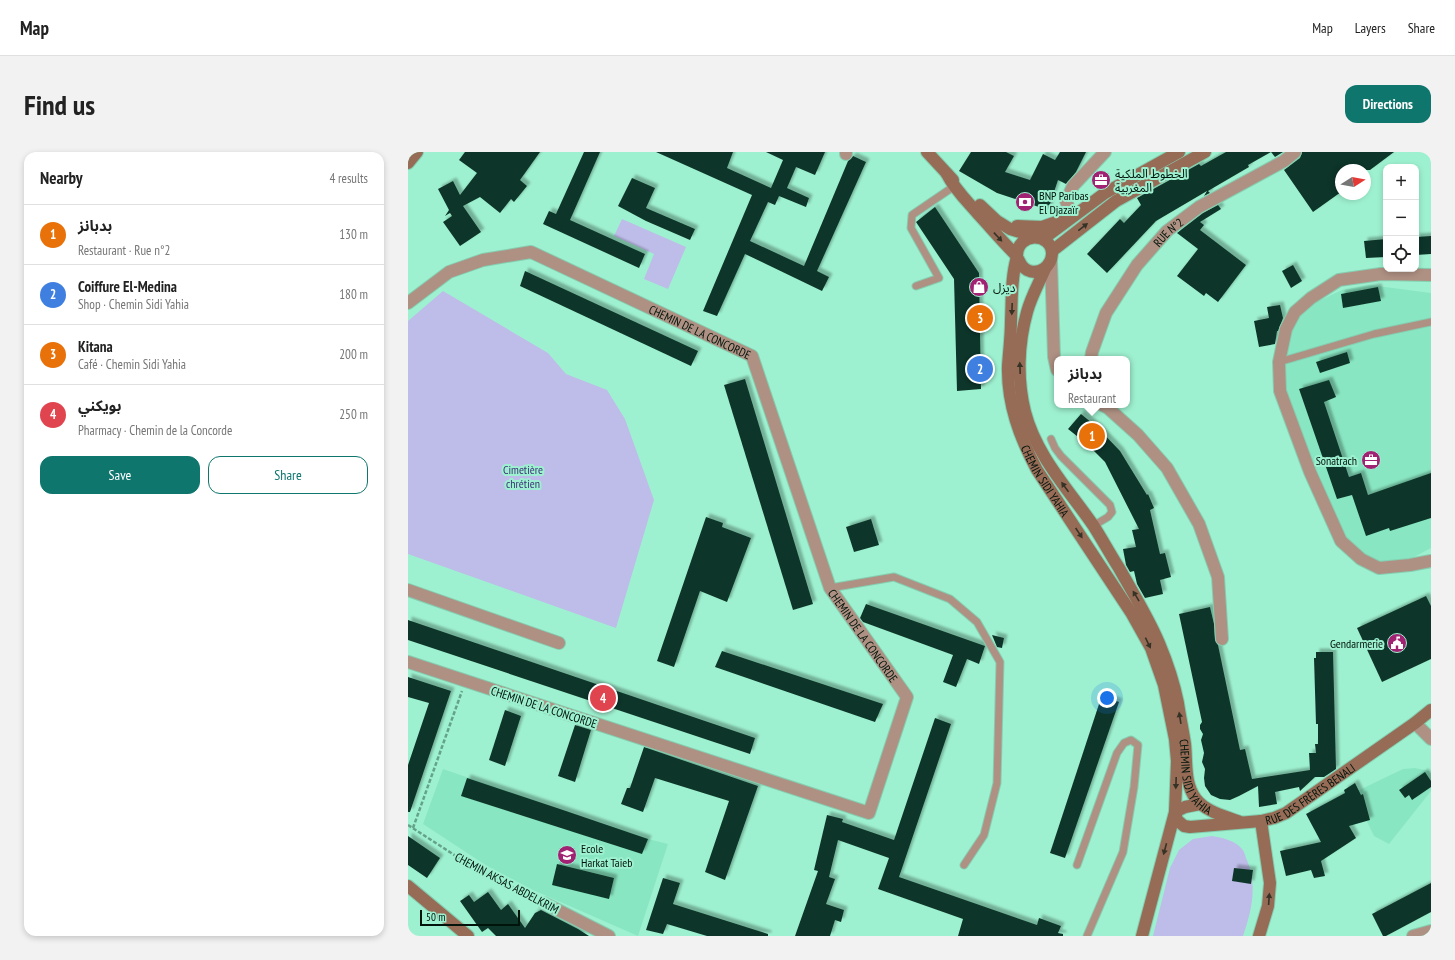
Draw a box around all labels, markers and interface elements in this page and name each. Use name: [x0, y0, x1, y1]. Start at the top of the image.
text: Map: [20, 16, 49, 40]
text: Map: [1312, 19, 1333, 37]
text: Layers: [1355, 19, 1386, 37]
text: Share: [1408, 19, 1435, 37]
button: Directions: [1345, 85, 1431, 123]
text: Find us: [24, 86, 95, 123]
north arrow: [1335, 164, 1371, 200]
map controls: [1383, 164, 1419, 272]
button: +: [1383, 164, 1419, 200]
place label: الخطوط الملكية المغربية: [1115, 166, 1188, 195]
text: Nearby: [40, 167, 83, 189]
office icon: الخطوط الملكية المغربية: [1090, 169, 1112, 191]
text: 4 results: [329, 170, 368, 187]
place label: BNP Paribas El Djazaïr: [1039, 188, 1089, 217]
bank icon: BNP Paribas El Djazaïr: [1014, 191, 1036, 213]
button: −: [1383, 200, 1419, 236]
street label: RUE N°2: [1150, 214, 1186, 249]
text: بدبانز: [78, 216, 112, 235]
one-way arrow: [1077, 223, 1088, 231]
text: 1: [50, 226, 56, 243]
text: 130 m: [339, 226, 368, 243]
one-way arrow: [993, 232, 1003, 242]
button: locate: [1383, 236, 1419, 272]
text: Restaurant · Rue n°2: [78, 242, 170, 259]
shop icon: ديزل: [968, 276, 990, 298]
text: Coiffure El-Medina: [78, 277, 177, 296]
place label: ديزل: [993, 280, 1016, 295]
text: 2: [50, 286, 56, 303]
text: 180 m: [339, 286, 368, 303]
text: Shop · Chemin Sidi Yahia: [78, 296, 189, 313]
street label: CHEMIN DE LA CONCORDE: [647, 301, 753, 362]
pin: 3: [967, 303, 993, 333]
one-way arrow: [1008, 303, 1015, 315]
text: Kitana: [78, 337, 113, 356]
text: 3: [50, 346, 56, 363]
text: 200 m: [339, 346, 368, 363]
pin: 2: [967, 354, 993, 384]
text: Café · Chemin Sidi Yahia: [78, 356, 186, 373]
popup: [1054, 356, 1130, 408]
one-way arrow: [1017, 361, 1023, 374]
text: بدبانز: [1068, 364, 1102, 383]
text: Restaurant: [1068, 390, 1116, 407]
text: بويكني: [78, 396, 121, 415]
text: 4: [50, 406, 56, 423]
text: 250 m: [339, 406, 368, 423]
pin: 1: [1079, 421, 1105, 451]
text: Pharmacy · Chemin de la Concorde: [78, 422, 232, 439]
street label: CHEMIN SIDI YAHIA: [1018, 442, 1073, 519]
office icon: Sonatrach: [1360, 449, 1382, 471]
place label: Sonatrach: [1316, 453, 1357, 468]
button: Save: [40, 456, 200, 494]
button: Share: [208, 456, 368, 494]
park label: Cimetière chrétien: [503, 462, 543, 491]
one-way arrow: [1061, 482, 1069, 493]
one-way arrow: [1075, 528, 1083, 539]
street label: CHEMIN DE LA CONCORDE: [825, 586, 901, 685]
one-way arrow: [1132, 590, 1139, 602]
public building icon: Gendarmerie: [1386, 632, 1408, 654]
place label: Gendarmerie: [1330, 636, 1383, 651]
one-way arrow: [1145, 638, 1151, 649]
street label: CHEMIN DE LA CONCORDE: [489, 683, 599, 731]
pin: 4: [590, 683, 616, 713]
your location: [1097, 688, 1117, 708]
one-way arrow: [1177, 711, 1183, 724]
street label: CHEMIN SIDI YAHIA: [1177, 738, 1215, 817]
street label: RUE DES FRÈRES BENALI: [1264, 760, 1358, 827]
one-way arrow: [1173, 777, 1179, 790]
place label: Ecole Harkat Taieb: [581, 841, 632, 870]
school or university icon: Ecole Harkat Taieb: [556, 844, 578, 866]
one-way arrow: [1162, 844, 1168, 856]
street label: CHEMIN AKSAS ABDELKRIM: [452, 849, 562, 917]
one-way arrow: [1265, 893, 1272, 905]
scale bar: [420, 908, 520, 927]
text: 50 m: [426, 910, 445, 924]

